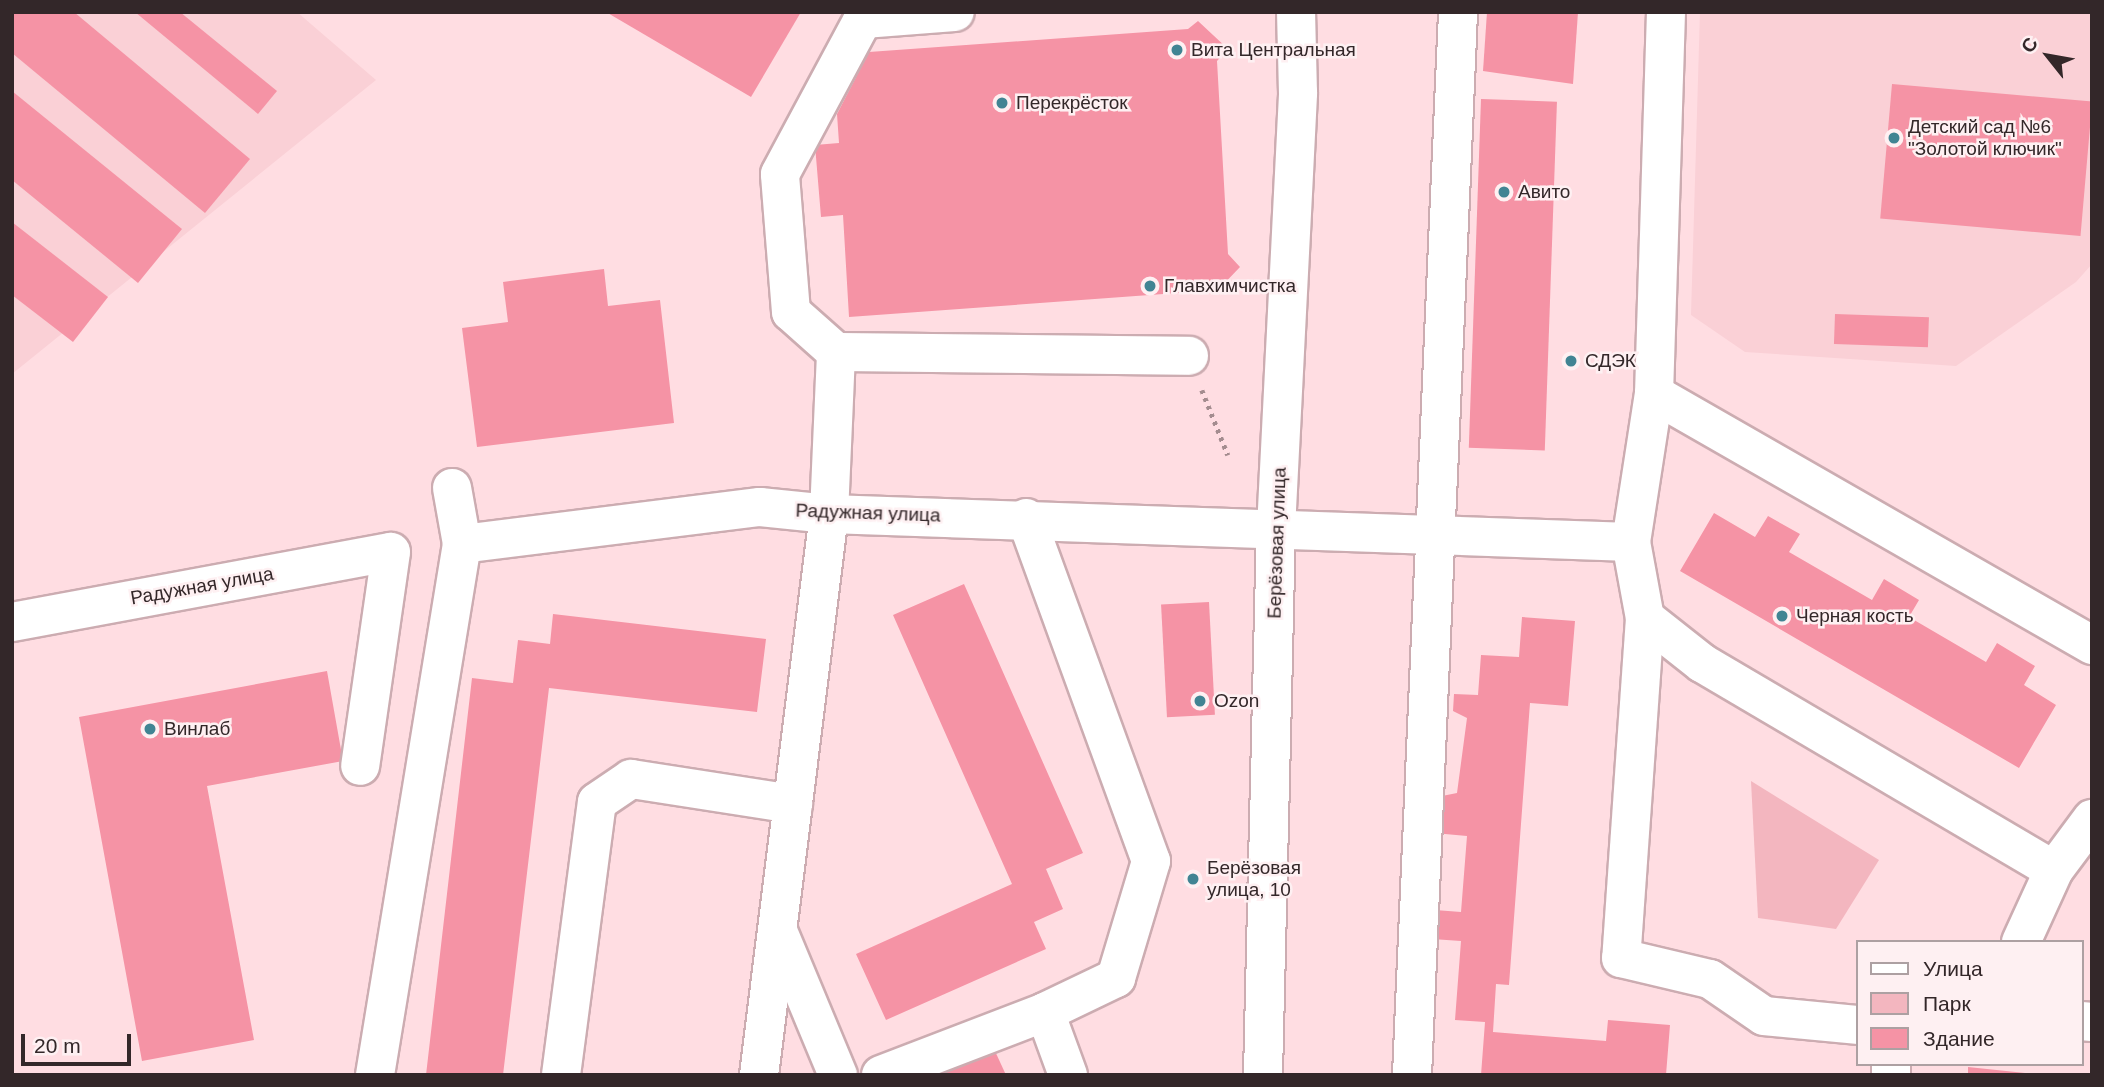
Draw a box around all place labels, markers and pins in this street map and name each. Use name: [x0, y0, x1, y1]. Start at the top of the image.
place label: Вита Центральная: [1191, 39, 1356, 61]
marker: Вита Центральная: [1169, 42, 1185, 58]
place label: Перекрёсток: [1016, 92, 1128, 114]
marker: Перекрёсток: [994, 95, 1010, 111]
place label: Детский сад №6 "Золотой ключик": [1908, 116, 2062, 160]
marker: Детский сад №6 "Золотой ключик": [1886, 130, 1902, 146]
place label: Авито: [1518, 181, 1570, 203]
marker: Авито: [1496, 184, 1512, 200]
place label: Главхимчистка: [1164, 275, 1296, 297]
marker: Главхимчистка: [1142, 278, 1158, 294]
place label: СДЭК: [1585, 350, 1636, 372]
marker: СДЭК: [1563, 353, 1579, 369]
place label: Черная кость: [1796, 605, 1914, 627]
marker: Черная кость: [1774, 608, 1790, 624]
place label: Ozon: [1214, 690, 1259, 712]
marker: Ozon: [1192, 693, 1208, 709]
place label: Винлаб: [164, 718, 230, 740]
marker: Винлаб: [142, 721, 158, 737]
place label: Берёзовая улица, 10: [1207, 857, 1301, 901]
marker: Берёзовая улица, 10: [1185, 871, 1201, 887]

